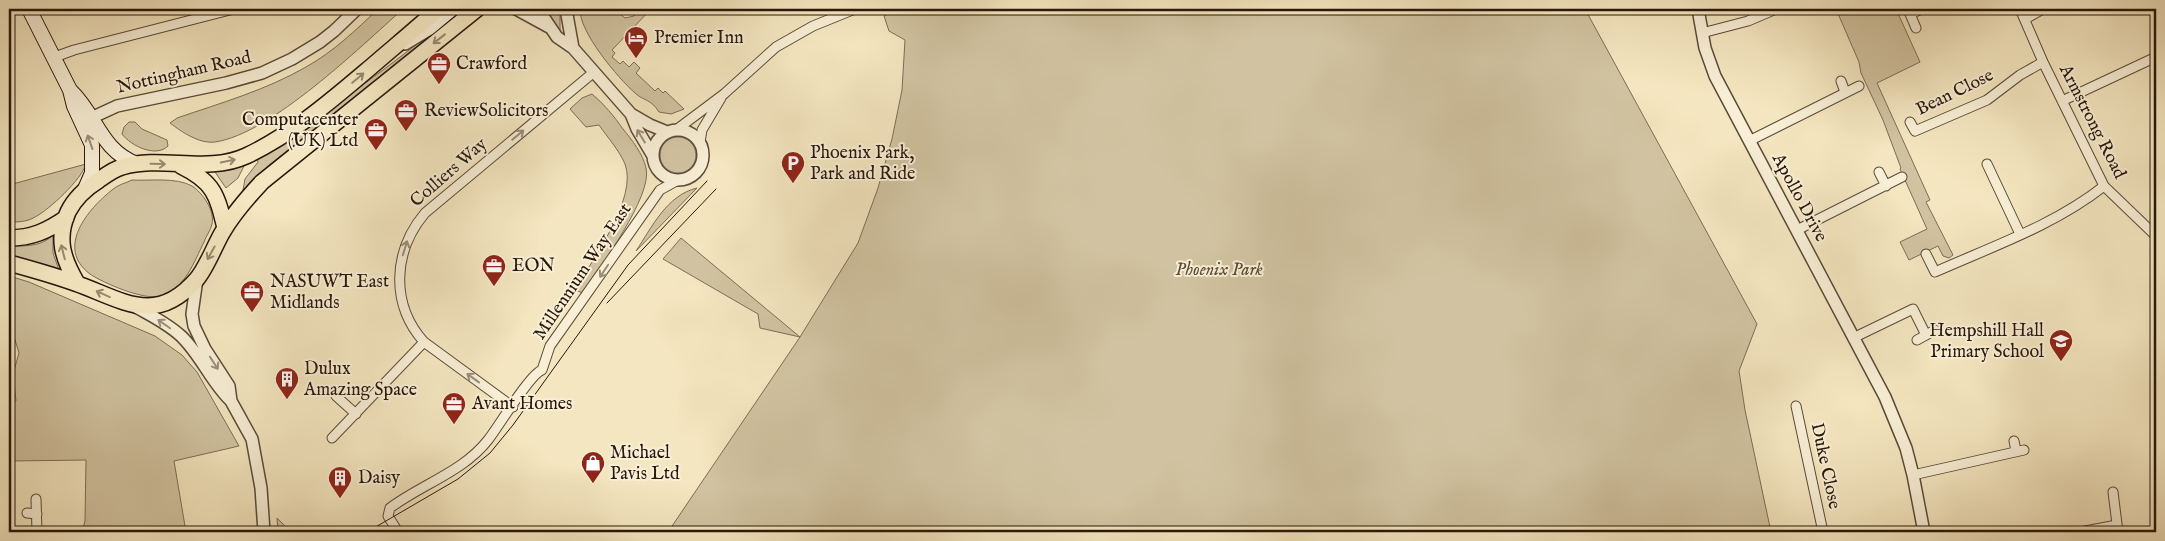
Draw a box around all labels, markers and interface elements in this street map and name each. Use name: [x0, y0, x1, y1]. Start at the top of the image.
hotel icon: Premier Inn: [623, 25, 649, 59]
place label: Premier Inn: [654, 27, 744, 50]
one-way arrow: [433, 34, 446, 45]
street label: Nottingham Road: [115, 46, 254, 100]
office icon: Crawford: [426, 51, 452, 85]
place label: Crawford: [456, 53, 527, 76]
street label: Armstrong Road: [2053, 60, 2131, 183]
street label: Bean Close: [1912, 64, 1998, 122]
one-way arrow: [351, 72, 364, 84]
office icon: ReviewSolicitors: [393, 98, 419, 132]
place label: ReviewSolicitors: [424, 100, 548, 123]
place label: Computacenter (UK) Ltd: [242, 109, 358, 153]
office icon: Computacenter (UK) Ltd: [363, 117, 389, 151]
one-way arrow: [511, 129, 524, 140]
one-way arrow: [635, 129, 645, 143]
street label: Colliers Way: [406, 133, 492, 213]
one-way arrow: [85, 135, 94, 150]
place label: Phoenix Park, Park and Ride: [810, 142, 915, 186]
street label: Apollo Drive: [1766, 149, 1832, 246]
parking icon: Phoenix Park, Park and Ride: [780, 150, 806, 184]
one-way arrow: [220, 155, 236, 165]
one-way arrow: [150, 159, 166, 169]
street label: Millennium Way East: [529, 199, 637, 345]
one-way arrow: [400, 240, 410, 256]
one-way arrow: [58, 244, 67, 260]
one-way arrow: [205, 246, 215, 260]
office icon: EON: [481, 253, 507, 287]
place label: EON: [512, 255, 555, 278]
park label: Phoenix Park: [1175, 259, 1263, 282]
one-way arrow: [599, 263, 609, 277]
place label: NASUWT East Midlands: [270, 271, 389, 315]
office icon: NASUWT East Midlands: [239, 279, 265, 313]
one-way arrow: [96, 289, 111, 299]
one-way arrow: [158, 319, 172, 329]
place label: Hempshill Hall Primary School: [1929, 320, 2044, 364]
school or university icon: Hempshill Hall Primary School: [2048, 328, 2074, 362]
one-way arrow: [209, 356, 219, 370]
place label: Dulux Amazing Space: [303, 358, 417, 402]
building icon: Dulux Amazing Space: [274, 366, 300, 400]
one-way arrow: [466, 373, 480, 383]
office icon: Avant Homes: [441, 391, 467, 425]
place label: Avant Homes: [471, 393, 572, 416]
street label: Duke Close: [1805, 421, 1845, 511]
place label: Michael Pavis Ltd: [610, 442, 680, 486]
shop icon: Michael Pavis Ltd: [580, 450, 606, 484]
building icon: Daisy: [327, 465, 353, 499]
place label: Daisy: [358, 467, 400, 490]

